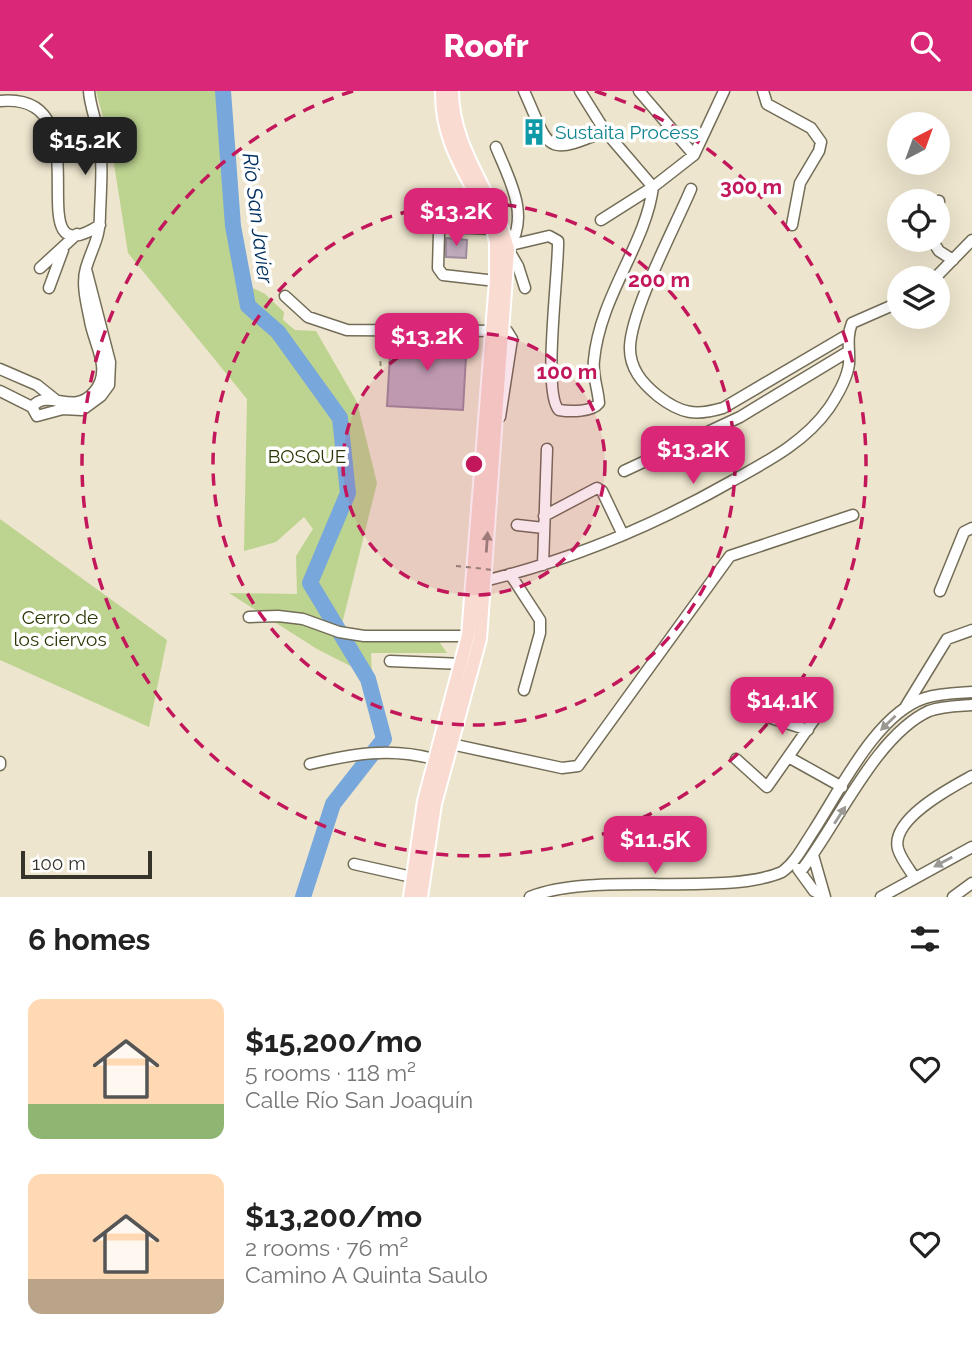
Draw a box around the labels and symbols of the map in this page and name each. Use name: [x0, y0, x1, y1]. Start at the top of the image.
north arrow: [887, 112, 950, 175]
building icon: Sustaita Process: [519, 117, 549, 147]
pin: $15.2K: [28, 118, 142, 177]
place label: Sustaita Process: [555, 121, 699, 143]
water label: Río San Javier: [238, 151, 279, 286]
text: 300 m: [720, 174, 782, 199]
pin: $13.2K: [399, 188, 513, 248]
text: 200 m: [628, 267, 690, 292]
pin: $13.2K: [370, 313, 484, 373]
text: 100 m: [537, 359, 597, 384]
pin: $13.2K: [636, 427, 750, 486]
park label: BOSQUE: [268, 445, 346, 467]
centre of rings: [462, 452, 486, 476]
one-way arrow: [482, 531, 493, 553]
park label: Cerro de los ciervos: [13, 606, 107, 650]
pin: $14.1K: [725, 677, 839, 737]
one-way arrow: [880, 714, 897, 731]
one-way arrow: [833, 806, 846, 825]
pin: $11.5K: [598, 817, 712, 876]
scale bar: [21, 848, 152, 880]
one-way arrow: [933, 856, 953, 868]

